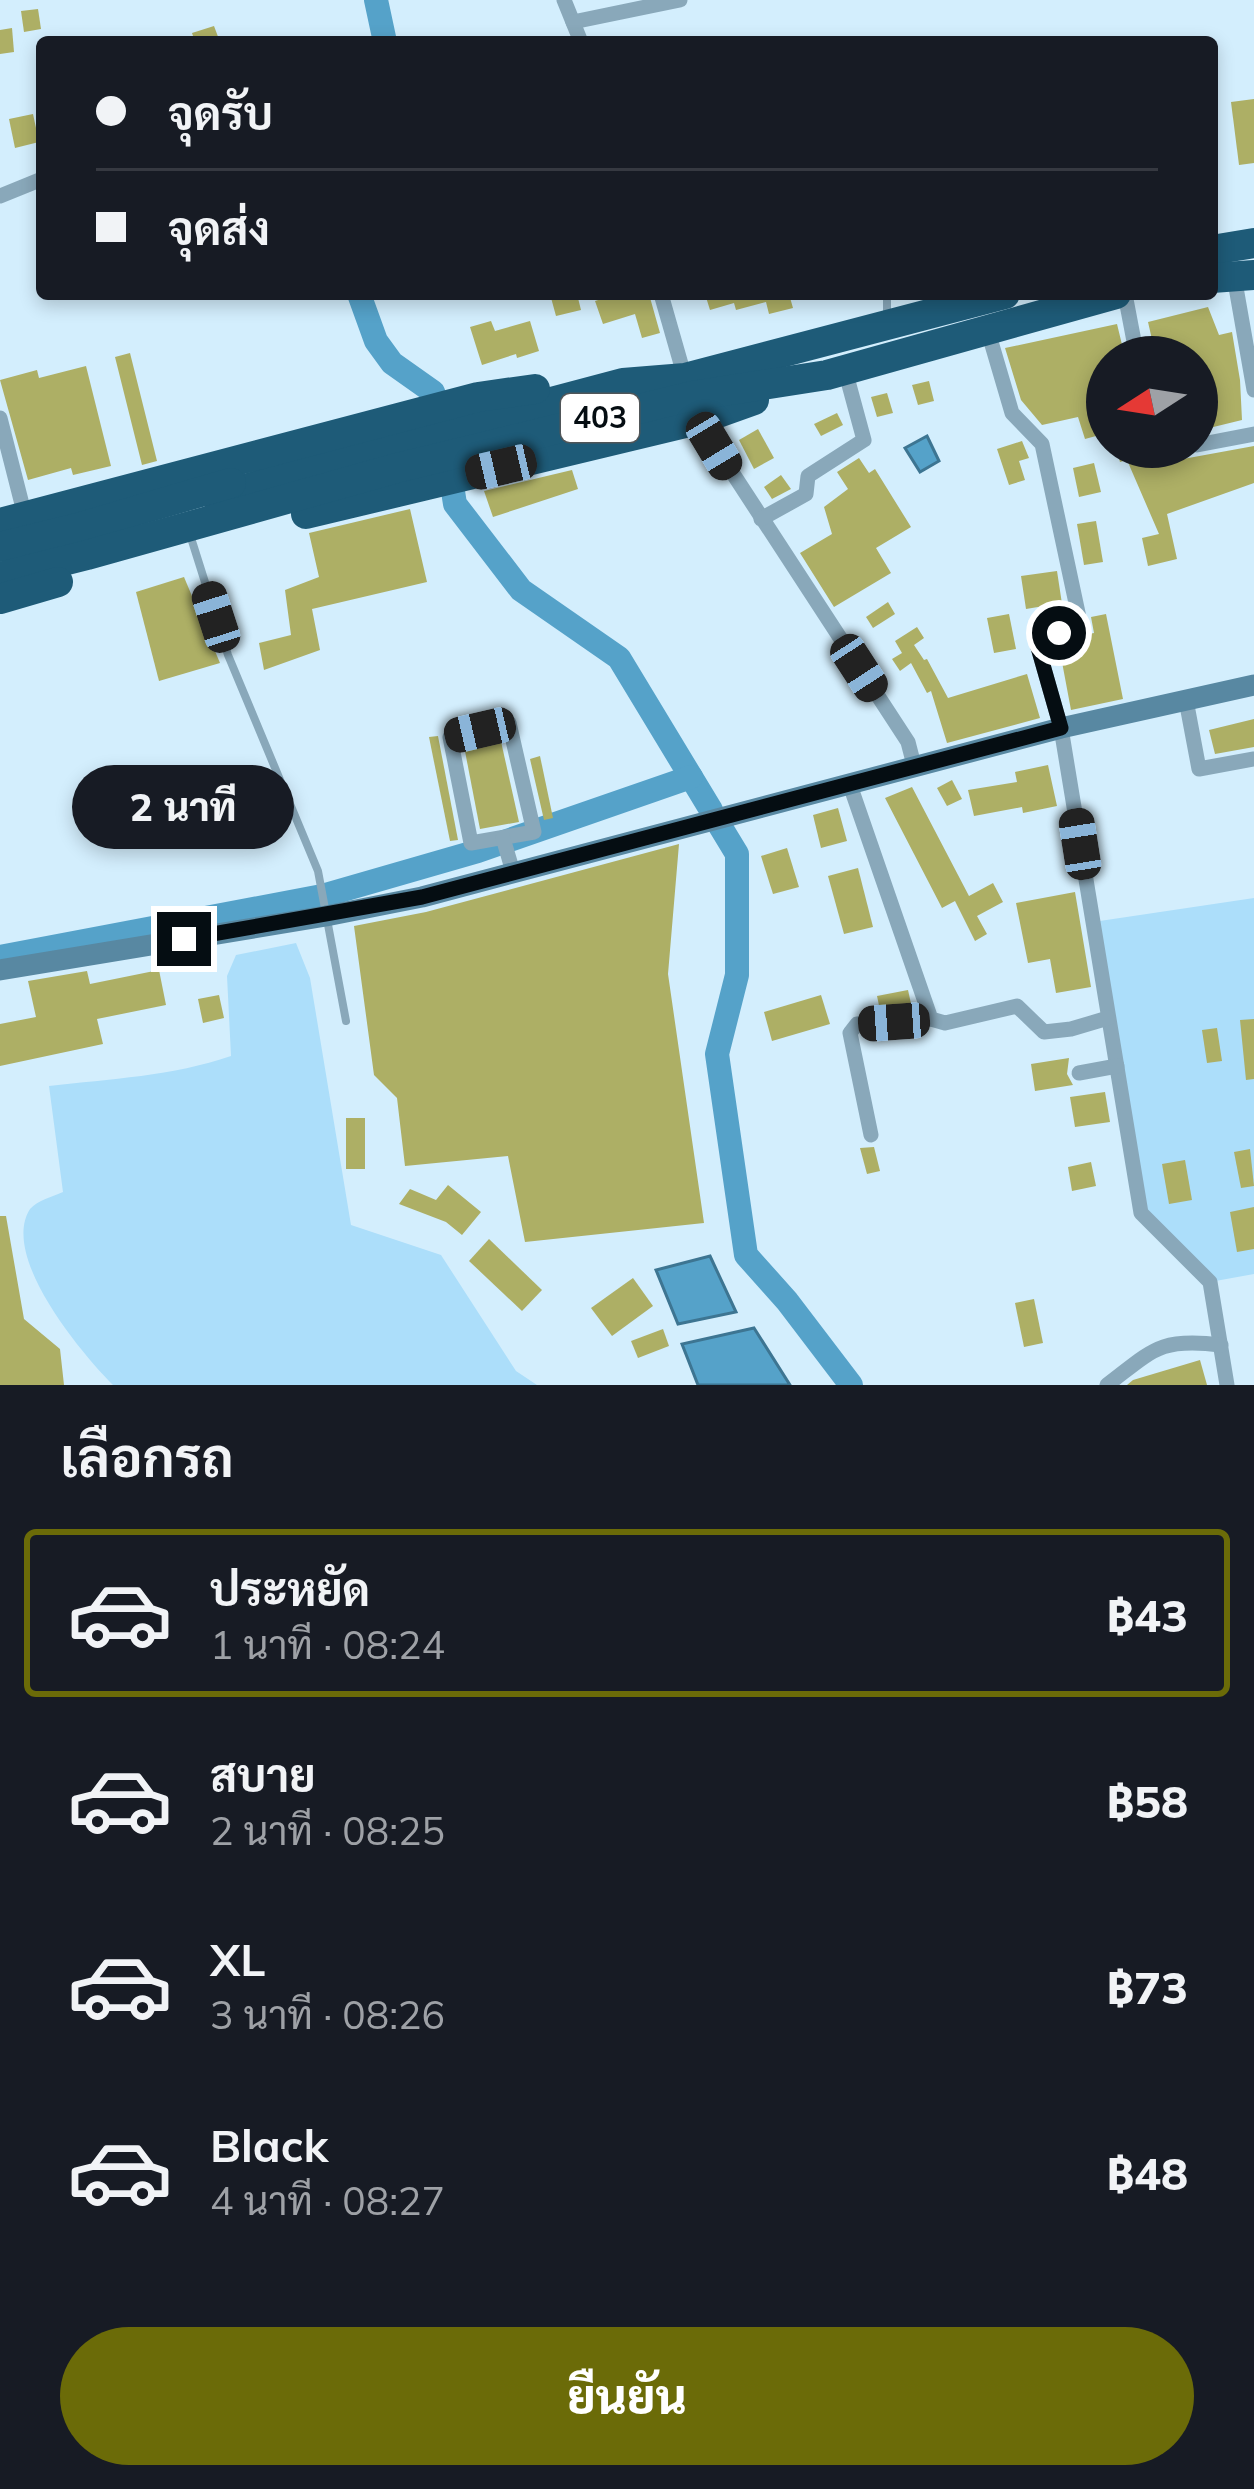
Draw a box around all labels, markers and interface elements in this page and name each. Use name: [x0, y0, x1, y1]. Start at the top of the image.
text: จุดรับ: [168, 85, 273, 141]
text: จุดส่ง: [168, 200, 270, 256]
north arrow: [1086, 336, 1218, 468]
map controls: [1086, 336, 1218, 468]
road number: 403: [561, 394, 639, 442]
car: [680, 406, 748, 486]
car: [462, 441, 540, 493]
car: [188, 577, 244, 657]
route start: [1032, 606, 1086, 660]
car: [824, 628, 894, 708]
car: [441, 704, 519, 756]
callout: 2 นาที: [73, 765, 295, 849]
text: 2 นาที: [130, 782, 236, 831]
car: [1057, 806, 1103, 882]
route end: [157, 912, 211, 966]
car: [857, 1002, 931, 1042]
text: เลือกรถ: [60, 1423, 234, 1491]
icon: car: [66, 1559, 174, 1667]
text: ประหยัด: [210, 1561, 370, 1617]
text: ฿43: [1107, 1587, 1188, 1643]
text: 1 นาที · 08:24: [210, 1620, 445, 1669]
icon: car: [66, 1745, 174, 1853]
text: สบาย: [210, 1747, 316, 1803]
text: ฿58: [1107, 1773, 1188, 1829]
text: 2 นาที · 08:25: [210, 1806, 445, 1855]
icon: car: [66, 1931, 174, 2039]
text: XL: [210, 1931, 265, 1987]
text: ฿73: [1107, 1959, 1188, 2015]
text: 3 นาที · 08:26: [210, 1990, 445, 2039]
icon: car: [66, 2117, 174, 2225]
text: Black: [210, 2117, 328, 2173]
text: ฿48: [1107, 2145, 1188, 2201]
text: 4 นาที · 08:27: [210, 2176, 445, 2225]
button: ยืนยัน: [60, 2327, 1194, 2465]

